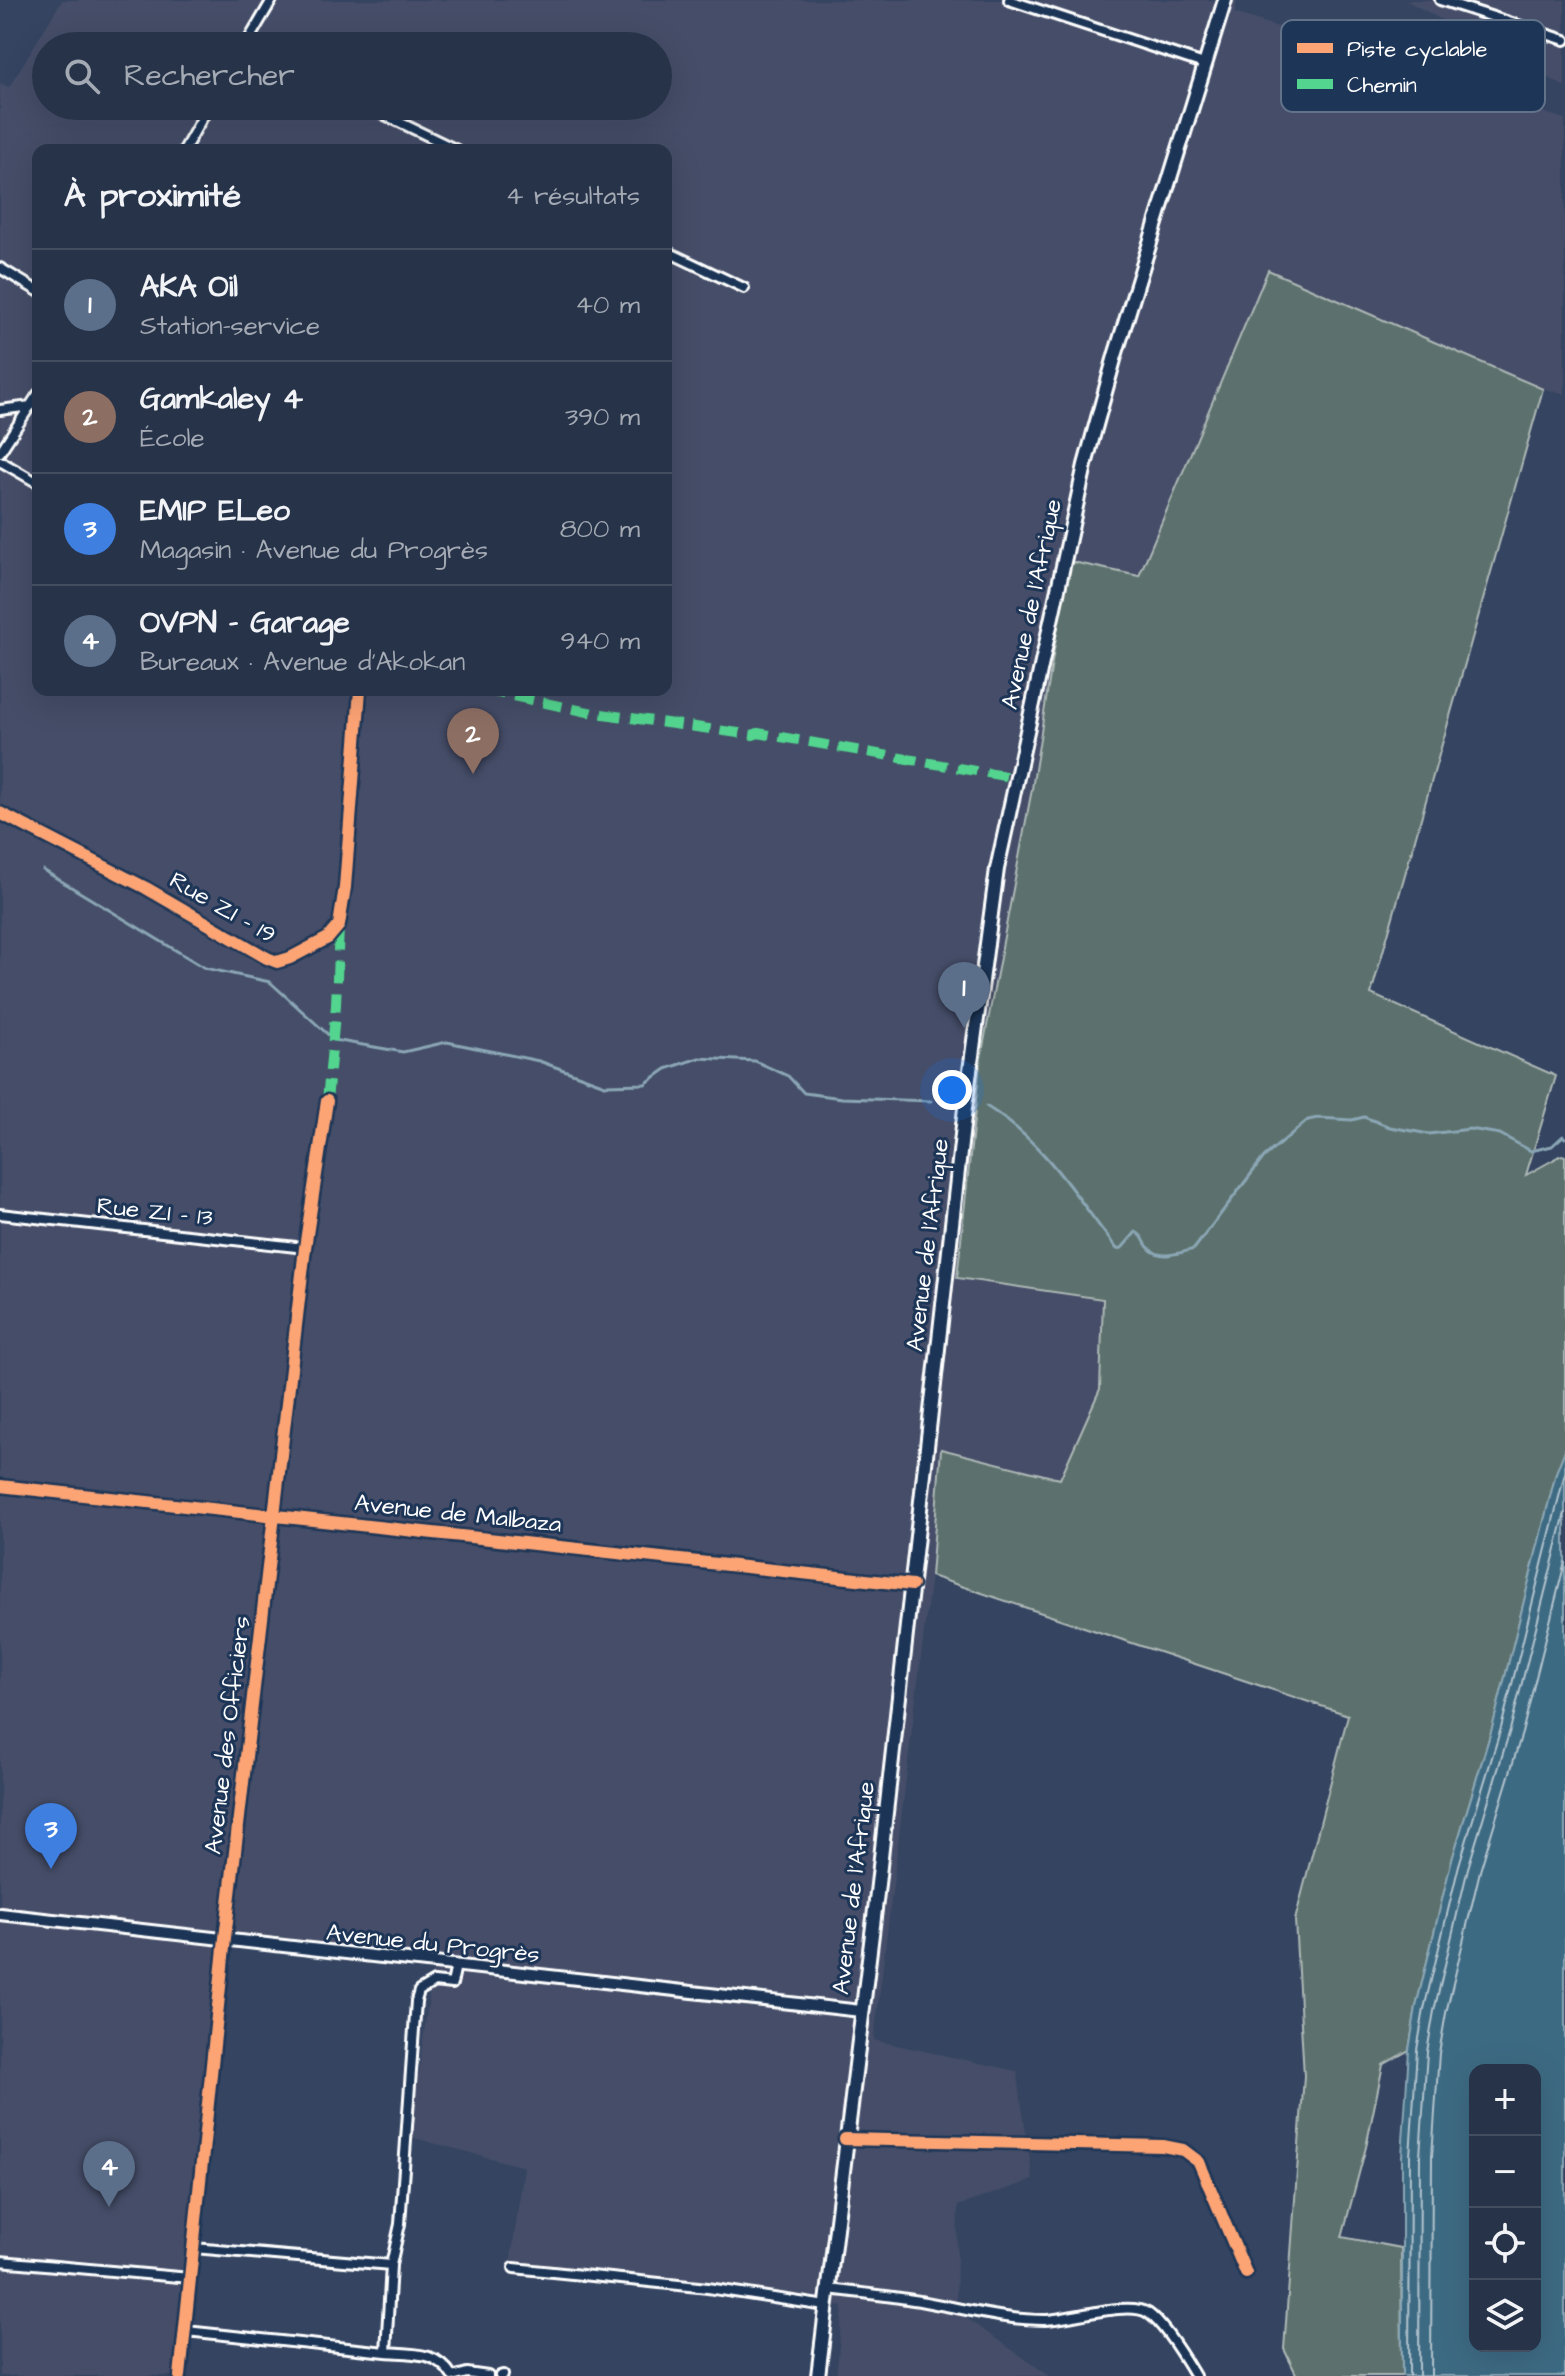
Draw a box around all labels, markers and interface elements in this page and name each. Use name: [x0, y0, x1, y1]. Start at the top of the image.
legend: [1281, 20, 1545, 112]
search box: [32, 32, 672, 120]
text: Piste cyclable: [1347, 34, 1487, 66]
icon: search: [60, 54, 104, 98]
text: Rechercher: [124, 55, 295, 97]
text: Chemin: [1347, 70, 1417, 101]
text: À proximité: [64, 172, 241, 220]
text: 4 résultats: [506, 178, 640, 214]
text: AKA Oil: [140, 266, 238, 308]
text: 1: [88, 287, 92, 323]
text: 40 m: [575, 287, 640, 323]
text: Station-service: [140, 308, 320, 344]
text: Gamkaley 4: [140, 378, 303, 420]
text: 2: [83, 399, 97, 435]
text: 390 m: [565, 399, 640, 435]
text: École: [140, 420, 205, 456]
text: EMIP ELeo: [140, 490, 290, 532]
street label: Avenue de l'Afrique: [993, 496, 1071, 712]
text: 3: [83, 511, 97, 547]
text: 800 m: [560, 511, 640, 547]
text: Magasin · Avenue du Progrès: [140, 532, 488, 568]
text: OVPN - Garage: [140, 602, 350, 644]
text: 4: [81, 623, 99, 659]
text: 940 m: [560, 623, 640, 659]
text: Bureaux · Avenue d'Akokan: [140, 644, 465, 680]
pin: 2: [447, 708, 499, 774]
street label: Rue ZI - 19: [163, 864, 282, 952]
pin: 1: [938, 962, 990, 1028]
your location: [932, 1070, 972, 1110]
street label: Avenue de l'Afrique: [898, 1137, 958, 1353]
street label: Rue ZI - 13: [95, 1189, 215, 1235]
street label: Avenue de Malbaza: [353, 1486, 563, 1542]
street label: Avenue des Officiers: [197, 1614, 259, 1856]
street label: Avenue de l'Afrique: [824, 1780, 884, 1996]
pin: 3: [25, 1803, 77, 1869]
street label: Avenue du Progrès: [324, 1916, 541, 1973]
map controls: [1469, 2064, 1541, 2352]
button: +: [1469, 2064, 1541, 2136]
button: −: [1469, 2136, 1541, 2208]
pin: 4: [83, 2141, 135, 2207]
button: locate: [1469, 2208, 1541, 2280]
button: layers: [1469, 2280, 1541, 2352]

